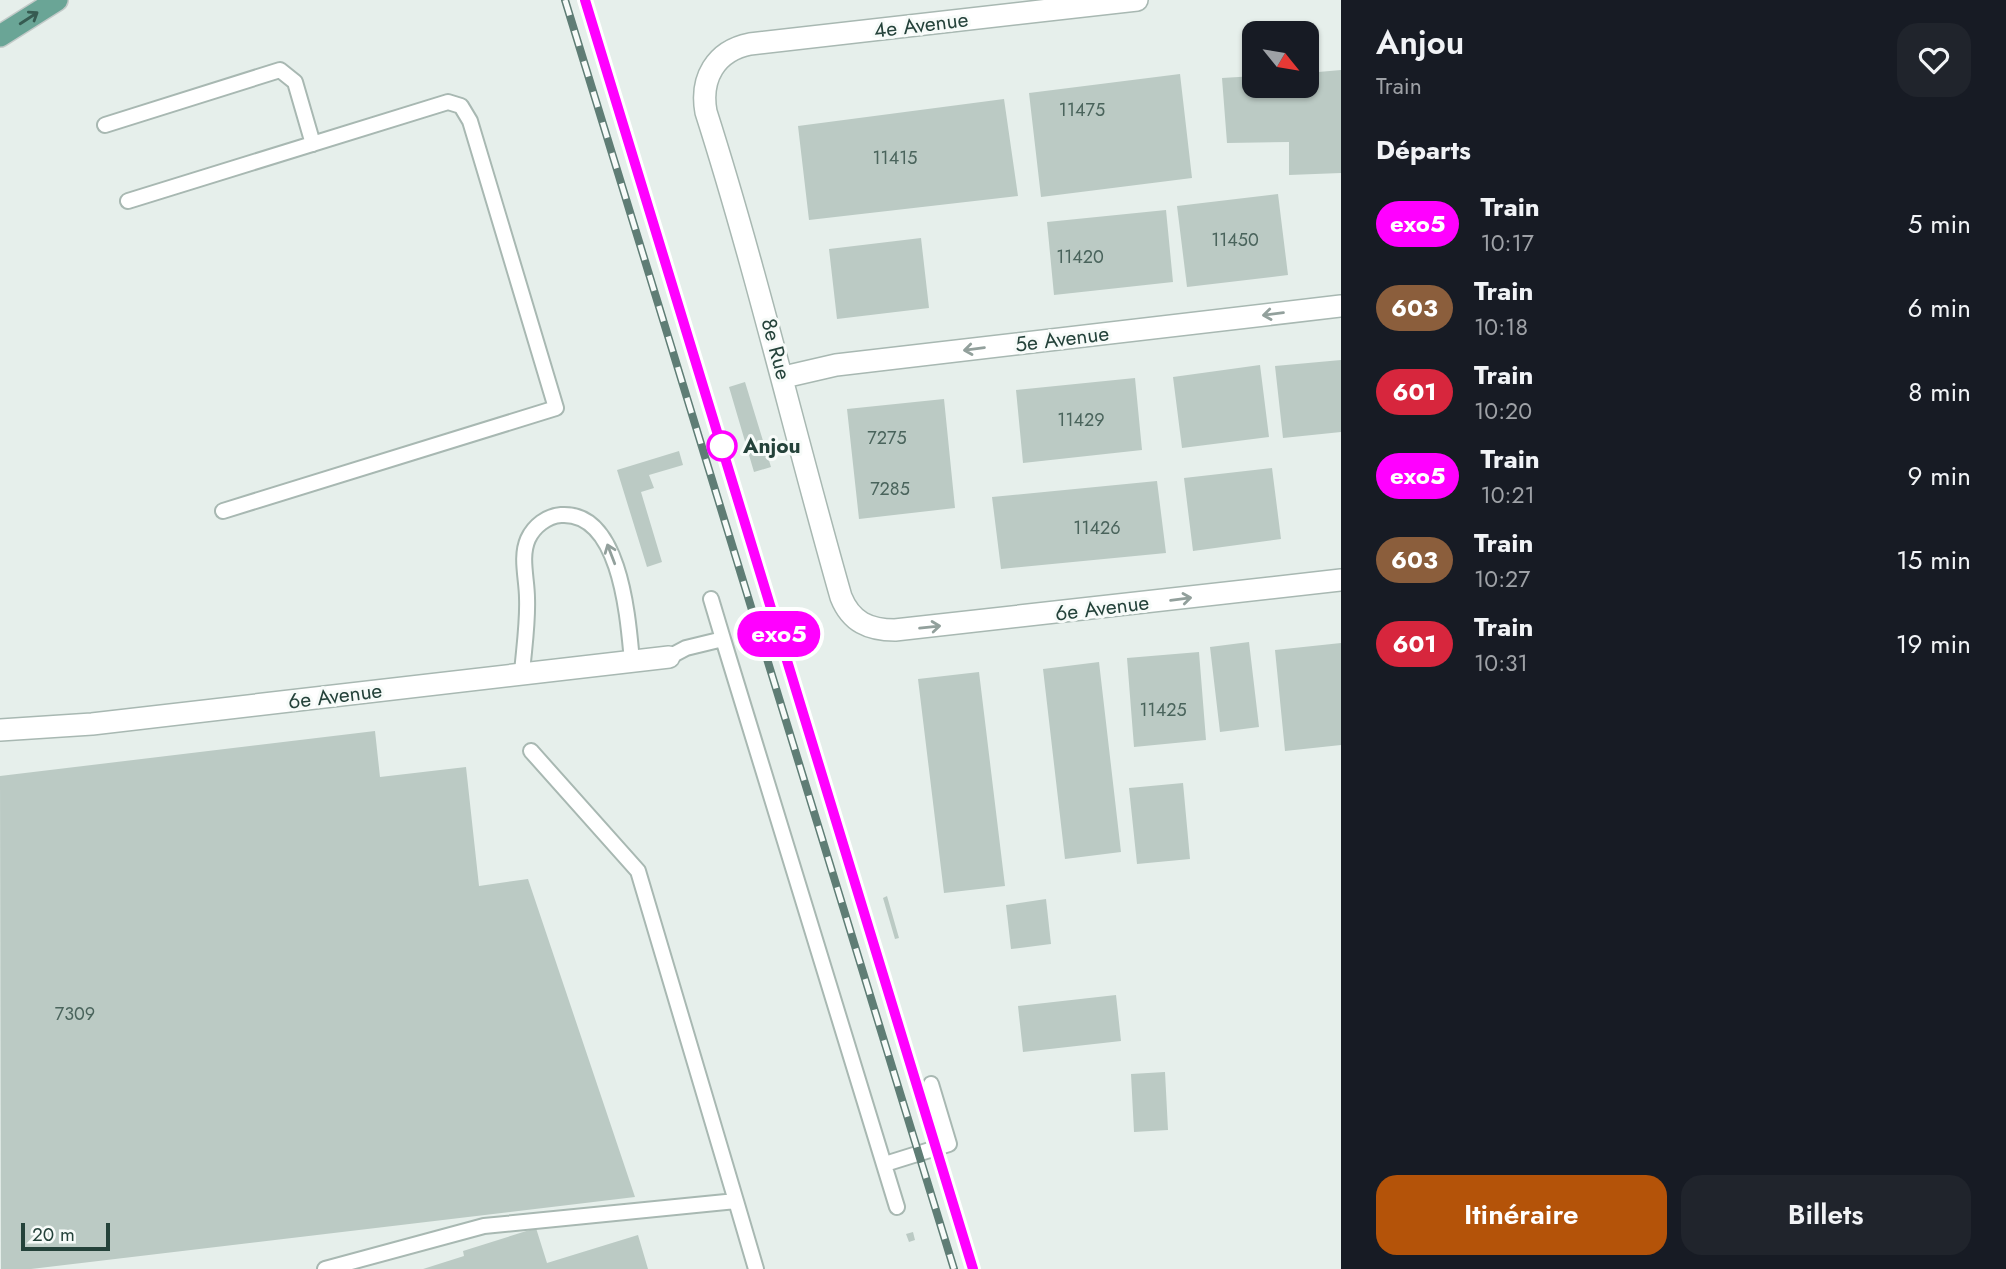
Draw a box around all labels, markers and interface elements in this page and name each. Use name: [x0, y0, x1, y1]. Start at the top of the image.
street label: 4e Avenue: [872, 4, 970, 46]
one-way arrow: [18, 11, 38, 25]
text: Anjou: [1376, 19, 1464, 66]
north arrow: [1242, 21, 1320, 98]
map controls: [1242, 21, 1319, 98]
button: heart: [1897, 23, 1971, 97]
text: Train: [1376, 69, 1422, 103]
house number: 11475: [1059, 97, 1105, 123]
text: Départs: [1376, 131, 1471, 169]
house number: 11415: [873, 145, 917, 171]
text: Train: [1480, 188, 1540, 226]
text: 5 min: [1908, 205, 1971, 243]
text: exo5: [1390, 206, 1445, 241]
text: 10:17: [1480, 226, 1534, 260]
house number: 11450: [1211, 227, 1259, 253]
house number: 11420: [1056, 244, 1104, 270]
text: Train: [1474, 272, 1533, 310]
text: 6 min: [1908, 289, 1971, 327]
text: 603: [1391, 290, 1438, 325]
one-way arrow: [1262, 307, 1285, 320]
text: 10:18: [1474, 310, 1528, 344]
street label: 8e Rue: [753, 315, 799, 383]
street label: 5e Avenue: [1013, 318, 1111, 360]
one-way arrow: [963, 343, 986, 356]
text: Train: [1474, 356, 1533, 394]
text: 8 min: [1908, 373, 1971, 411]
text: 601: [1392, 374, 1437, 409]
text: 10:20: [1474, 394, 1532, 428]
house number: 11429: [1057, 407, 1105, 433]
house number: 7275: [867, 425, 907, 451]
marker: Anjou: [707, 431, 737, 461]
place label: Anjou: [742, 431, 801, 461]
text: Train: [1480, 440, 1540, 478]
text: 9 min: [1908, 457, 1971, 495]
text: exo5: [1390, 458, 1445, 493]
house number: 7285: [870, 476, 910, 502]
text: 10:21: [1480, 478, 1535, 512]
house number: 11426: [1073, 515, 1121, 541]
text: Train: [1474, 524, 1533, 562]
text: 15 min: [1896, 541, 1971, 579]
text: 603: [1391, 542, 1438, 577]
one-way arrow: [603, 544, 616, 566]
text: 10:27: [1474, 562, 1530, 596]
street label: 6e Avenue: [1053, 587, 1151, 629]
one-way arrow: [1169, 592, 1191, 605]
text: Train: [1474, 608, 1533, 646]
line badge: exo5: [730, 611, 828, 657]
text: exo5: [751, 616, 807, 651]
one-way arrow: [918, 620, 941, 633]
text: 19 min: [1896, 625, 1971, 663]
text: 601: [1392, 626, 1437, 661]
text: 10:31: [1474, 646, 1528, 680]
street label: 6e Avenue: [286, 675, 384, 717]
house number: 11425: [1139, 697, 1187, 723]
house number: 7309: [55, 1001, 95, 1027]
button: Itinéraire: [1376, 1175, 1667, 1255]
button: Billets: [1681, 1175, 1971, 1255]
scale bar: [21, 1220, 110, 1252]
text: 20 m: [32, 1221, 75, 1248]

